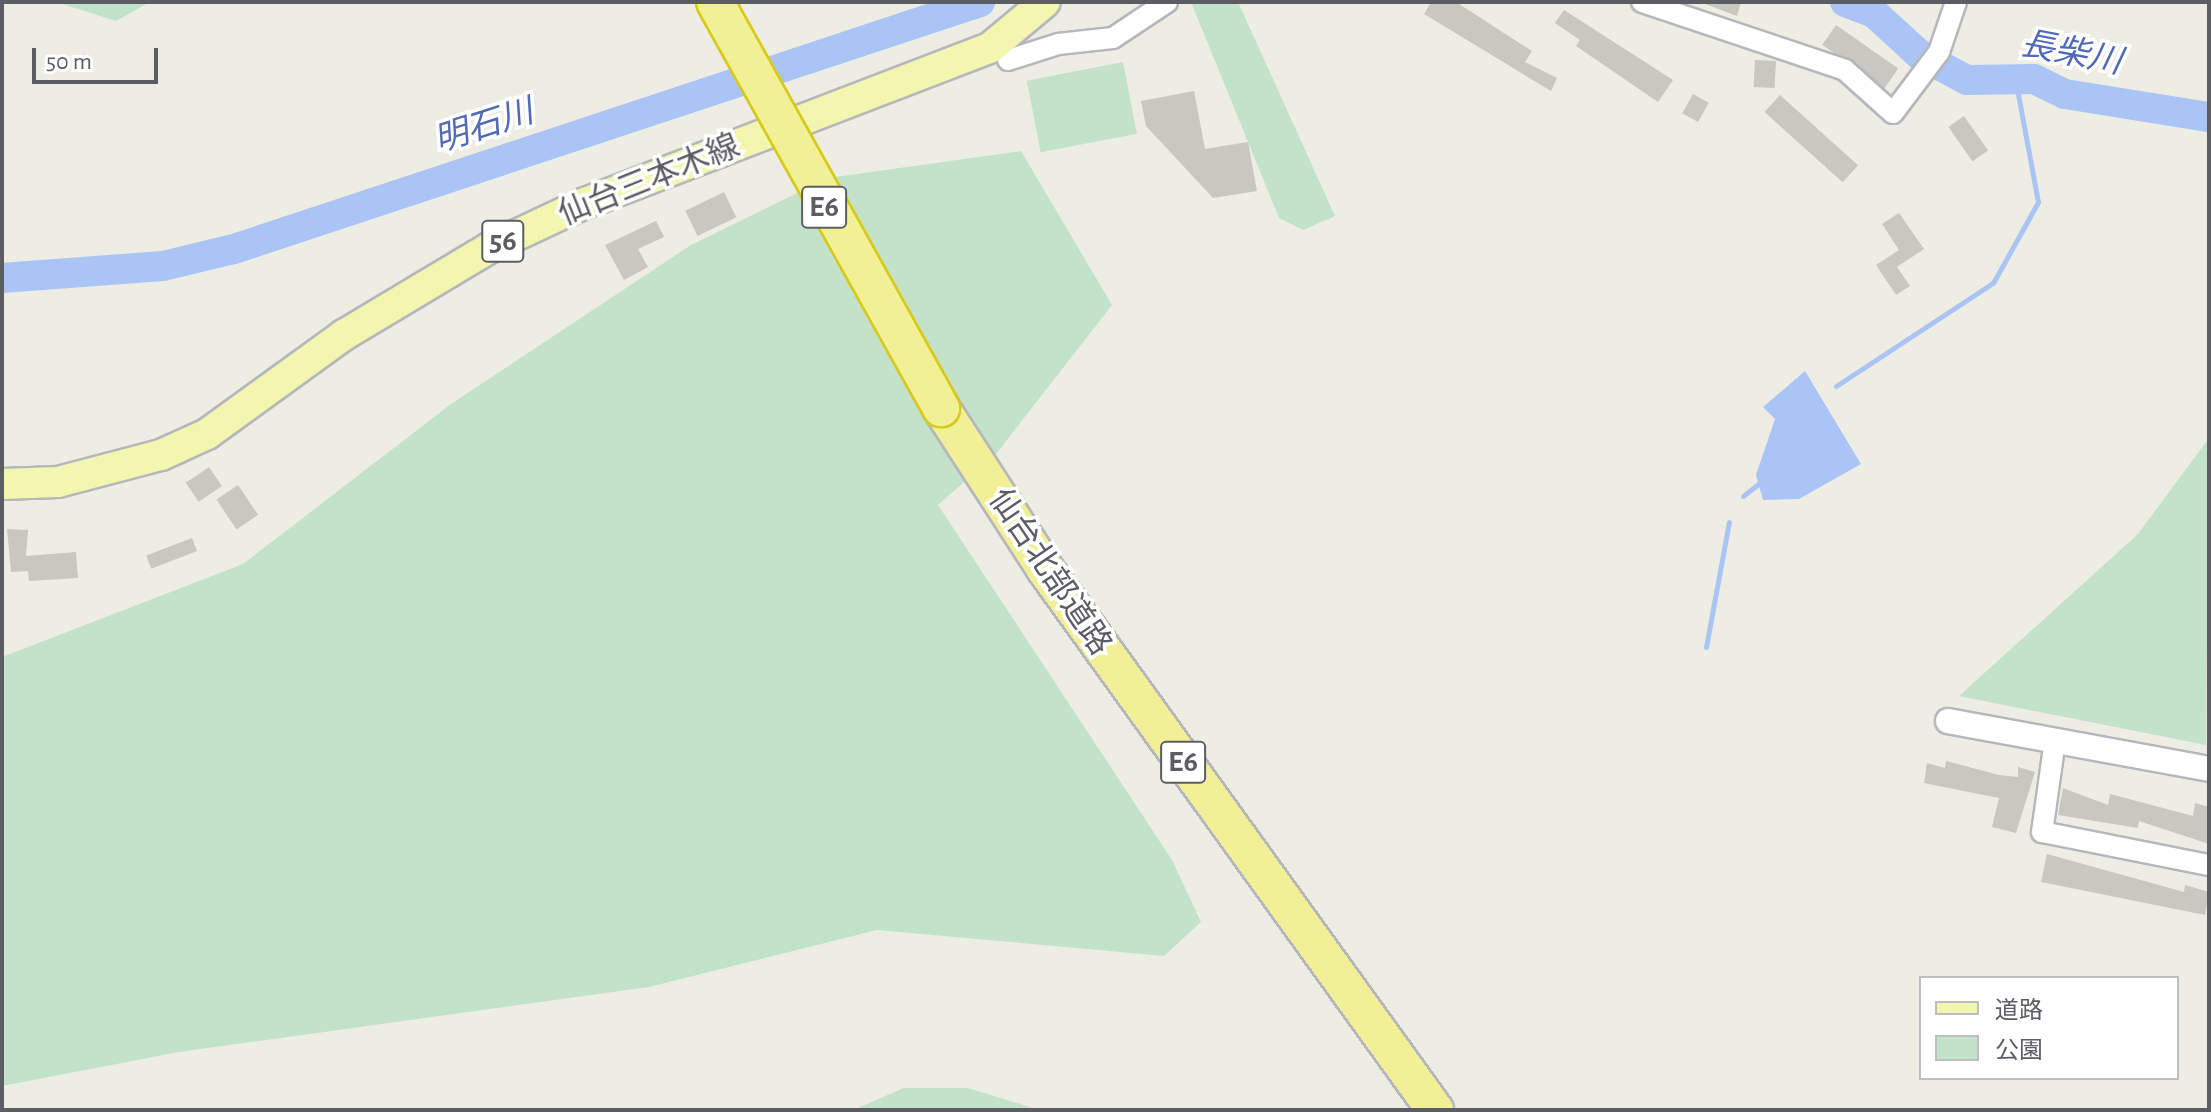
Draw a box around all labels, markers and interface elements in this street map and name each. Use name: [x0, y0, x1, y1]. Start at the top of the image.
water label: 長柴川: [2017, 24, 2125, 84]
scale bar: [36, 32, 162, 82]
text: 50 m: [46, 50, 92, 74]
water label: 明石川: [429, 92, 539, 162]
street label: 仙台三本木線: [553, 126, 745, 234]
road number: E6: [800, 181, 848, 233]
road number: 56: [481, 215, 525, 267]
street label: 仙台北部道路: [980, 482, 1120, 662]
road number: E6: [1159, 736, 1207, 788]
legend: [1919, 976, 2179, 1080]
text: 道路: [1995, 999, 2043, 1023]
text: 公園: [1995, 1039, 2043, 1063]

